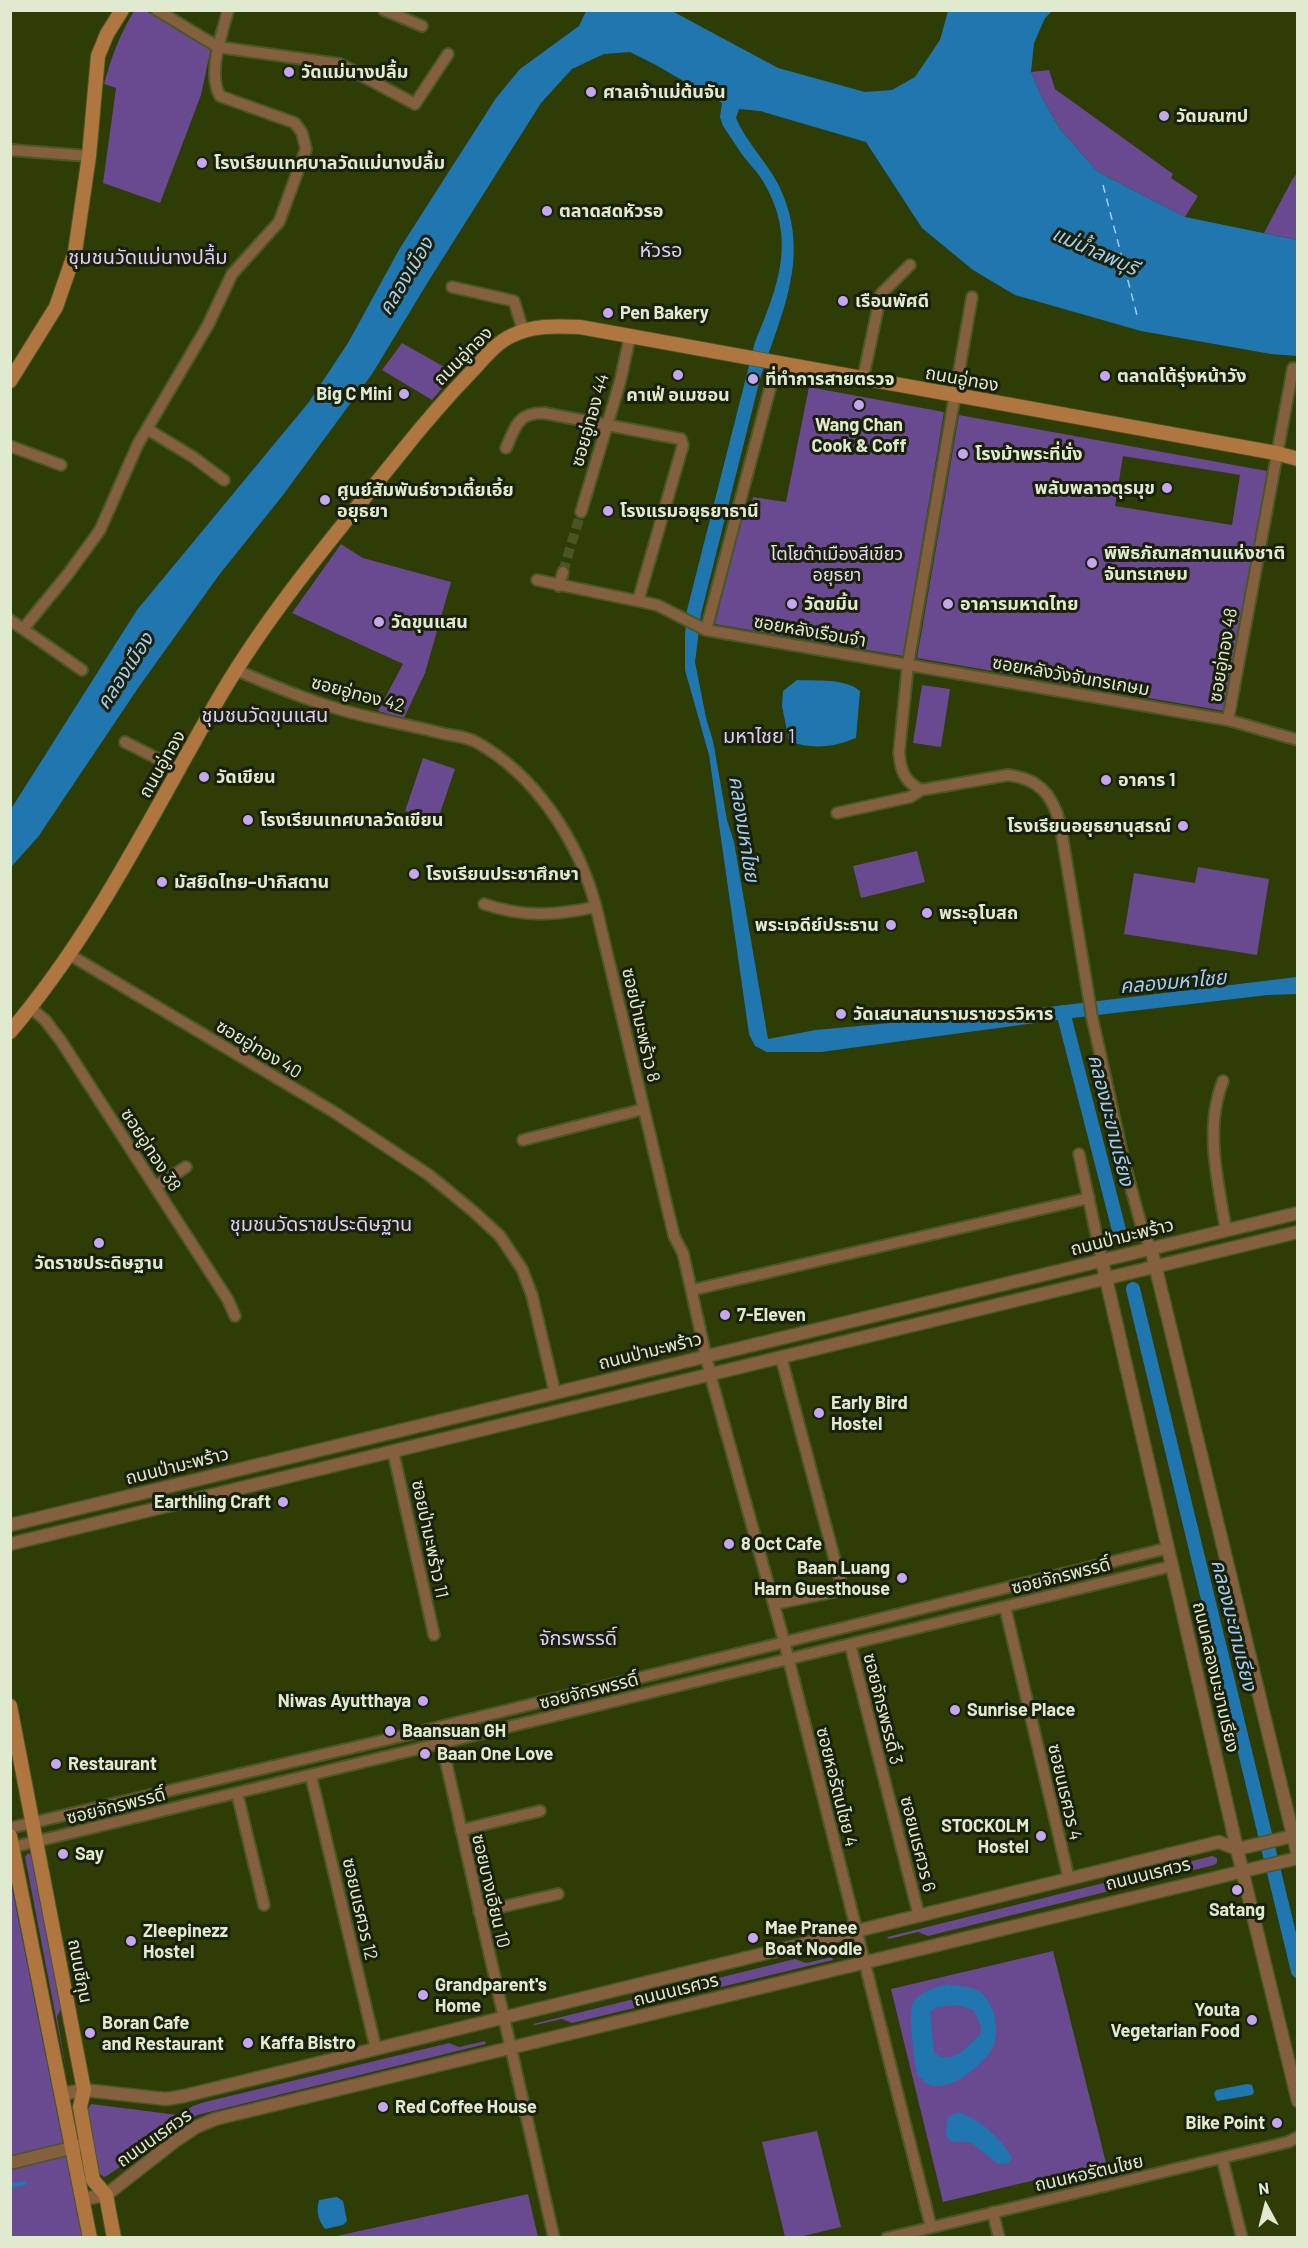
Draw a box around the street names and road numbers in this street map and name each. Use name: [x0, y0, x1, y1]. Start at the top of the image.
street label: ถนนอู่ทอง: [429, 322, 497, 390]
street label: ถนนอู่ทอง: [924, 362, 1000, 396]
street label: ซอยอู่ทอง 44: [566, 371, 614, 469]
street label: ซอยอู่ทอง 48: [1204, 606, 1242, 704]
street label: ซอยหลังเรือนจำ: [752, 610, 868, 652]
street label: ซอยหลังวังจันทรเกษม: [991, 652, 1151, 700]
street label: ซอยอู่ทอง 42: [309, 671, 407, 717]
street label: ถนนอู่ทอง: [134, 726, 190, 802]
street label: ซอยป่ามะพร้าว 8: [617, 966, 665, 1084]
street label: ซอยอู่ทอง 40: [212, 1015, 306, 1083]
street label: ซอยอู่ทอง 38: [116, 1104, 186, 1196]
street label: ถนนป่ามะพร้าว: [1068, 1214, 1176, 1260]
street label: ถนนป่ามะพร้าว: [596, 1328, 704, 1374]
street label: ถนนป่ามะพร้าว: [123, 1443, 231, 1489]
street label: ซอยป่ามะพร้าว 11: [407, 1478, 453, 1600]
street label: ซอยจักรพรรดิ์: [1009, 1553, 1113, 1599]
street label: ถนนคลองมะขามเรียง: [1188, 1600, 1244, 1754]
street label: ซอยจักรพรรดิ์ 3: [859, 1651, 907, 1767]
street label: ซอยจักรพรรดิ์: [537, 1668, 641, 1714]
street label: ซอยหอรัตนไชย 4: [812, 1725, 862, 1849]
street label: ซอยนเรศวร 4: [1043, 1742, 1087, 1842]
street label: ซอยจักรพรรดิ์: [64, 1783, 168, 1829]
street label: ซอยนเรศวร 6: [896, 1794, 940, 1894]
street label: ซอยบางเอียน 10: [467, 1832, 515, 1950]
street label: ถนนนเรศวร: [1103, 1853, 1193, 1895]
street label: ซอยนเรศวร 12: [338, 1856, 382, 1962]
street label: ถนนชีกุน: [63, 1937, 97, 2005]
street label: ถนนนเรศวร: [631, 1969, 721, 2011]
street label: ถนนนเรศวร: [112, 2104, 196, 2172]
street label: ถนนหอรัตนไชย: [1033, 2150, 1145, 2196]

